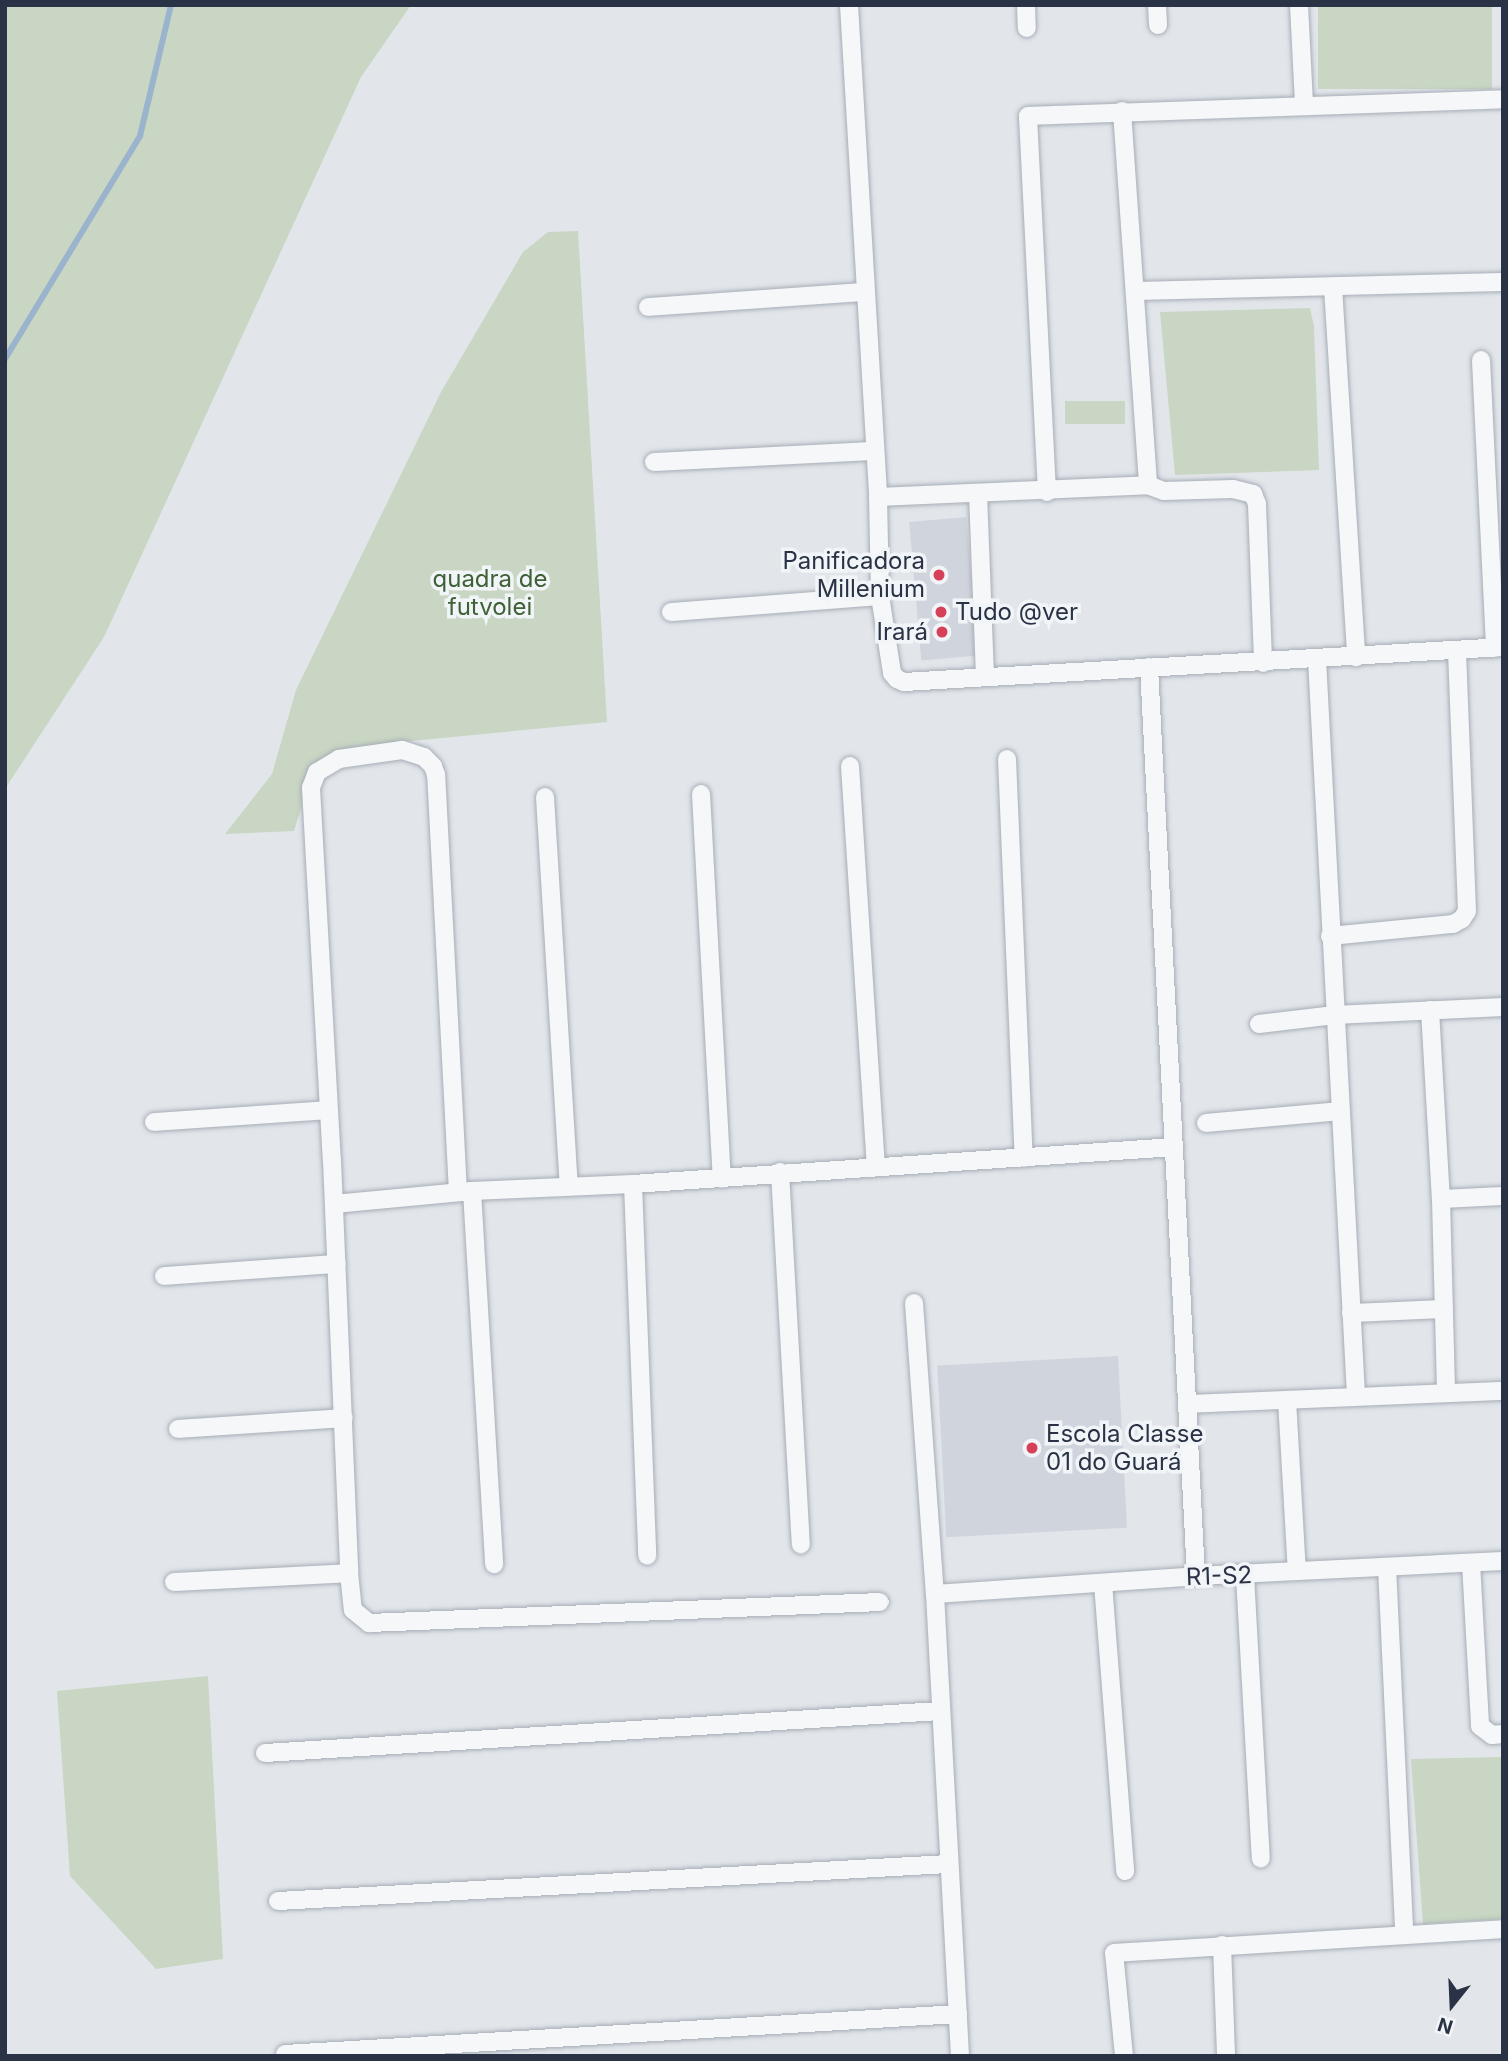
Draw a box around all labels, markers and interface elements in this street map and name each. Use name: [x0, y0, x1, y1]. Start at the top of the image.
place label: Panificadora Millenium: [782, 547, 925, 603]
park label: quadra de futvolei: [432, 565, 548, 621]
marker: Panificadora Millenium: [931, 567, 947, 583]
place label: Tudo @ver: [955, 598, 1078, 626]
marker: Tudo @ver: [933, 604, 949, 620]
place label: Irará: [877, 618, 928, 646]
marker: Irará: [934, 624, 950, 640]
place label: Escola Classe 01 do Guará: [1046, 1420, 1203, 1476]
marker: Escola Classe 01 do Guará: [1024, 1440, 1040, 1456]
street label: R1-S2: [1185, 1560, 1253, 1592]
north arrow: [1417, 1970, 1487, 2040]
text: N: [1435, 2012, 1456, 2039]

